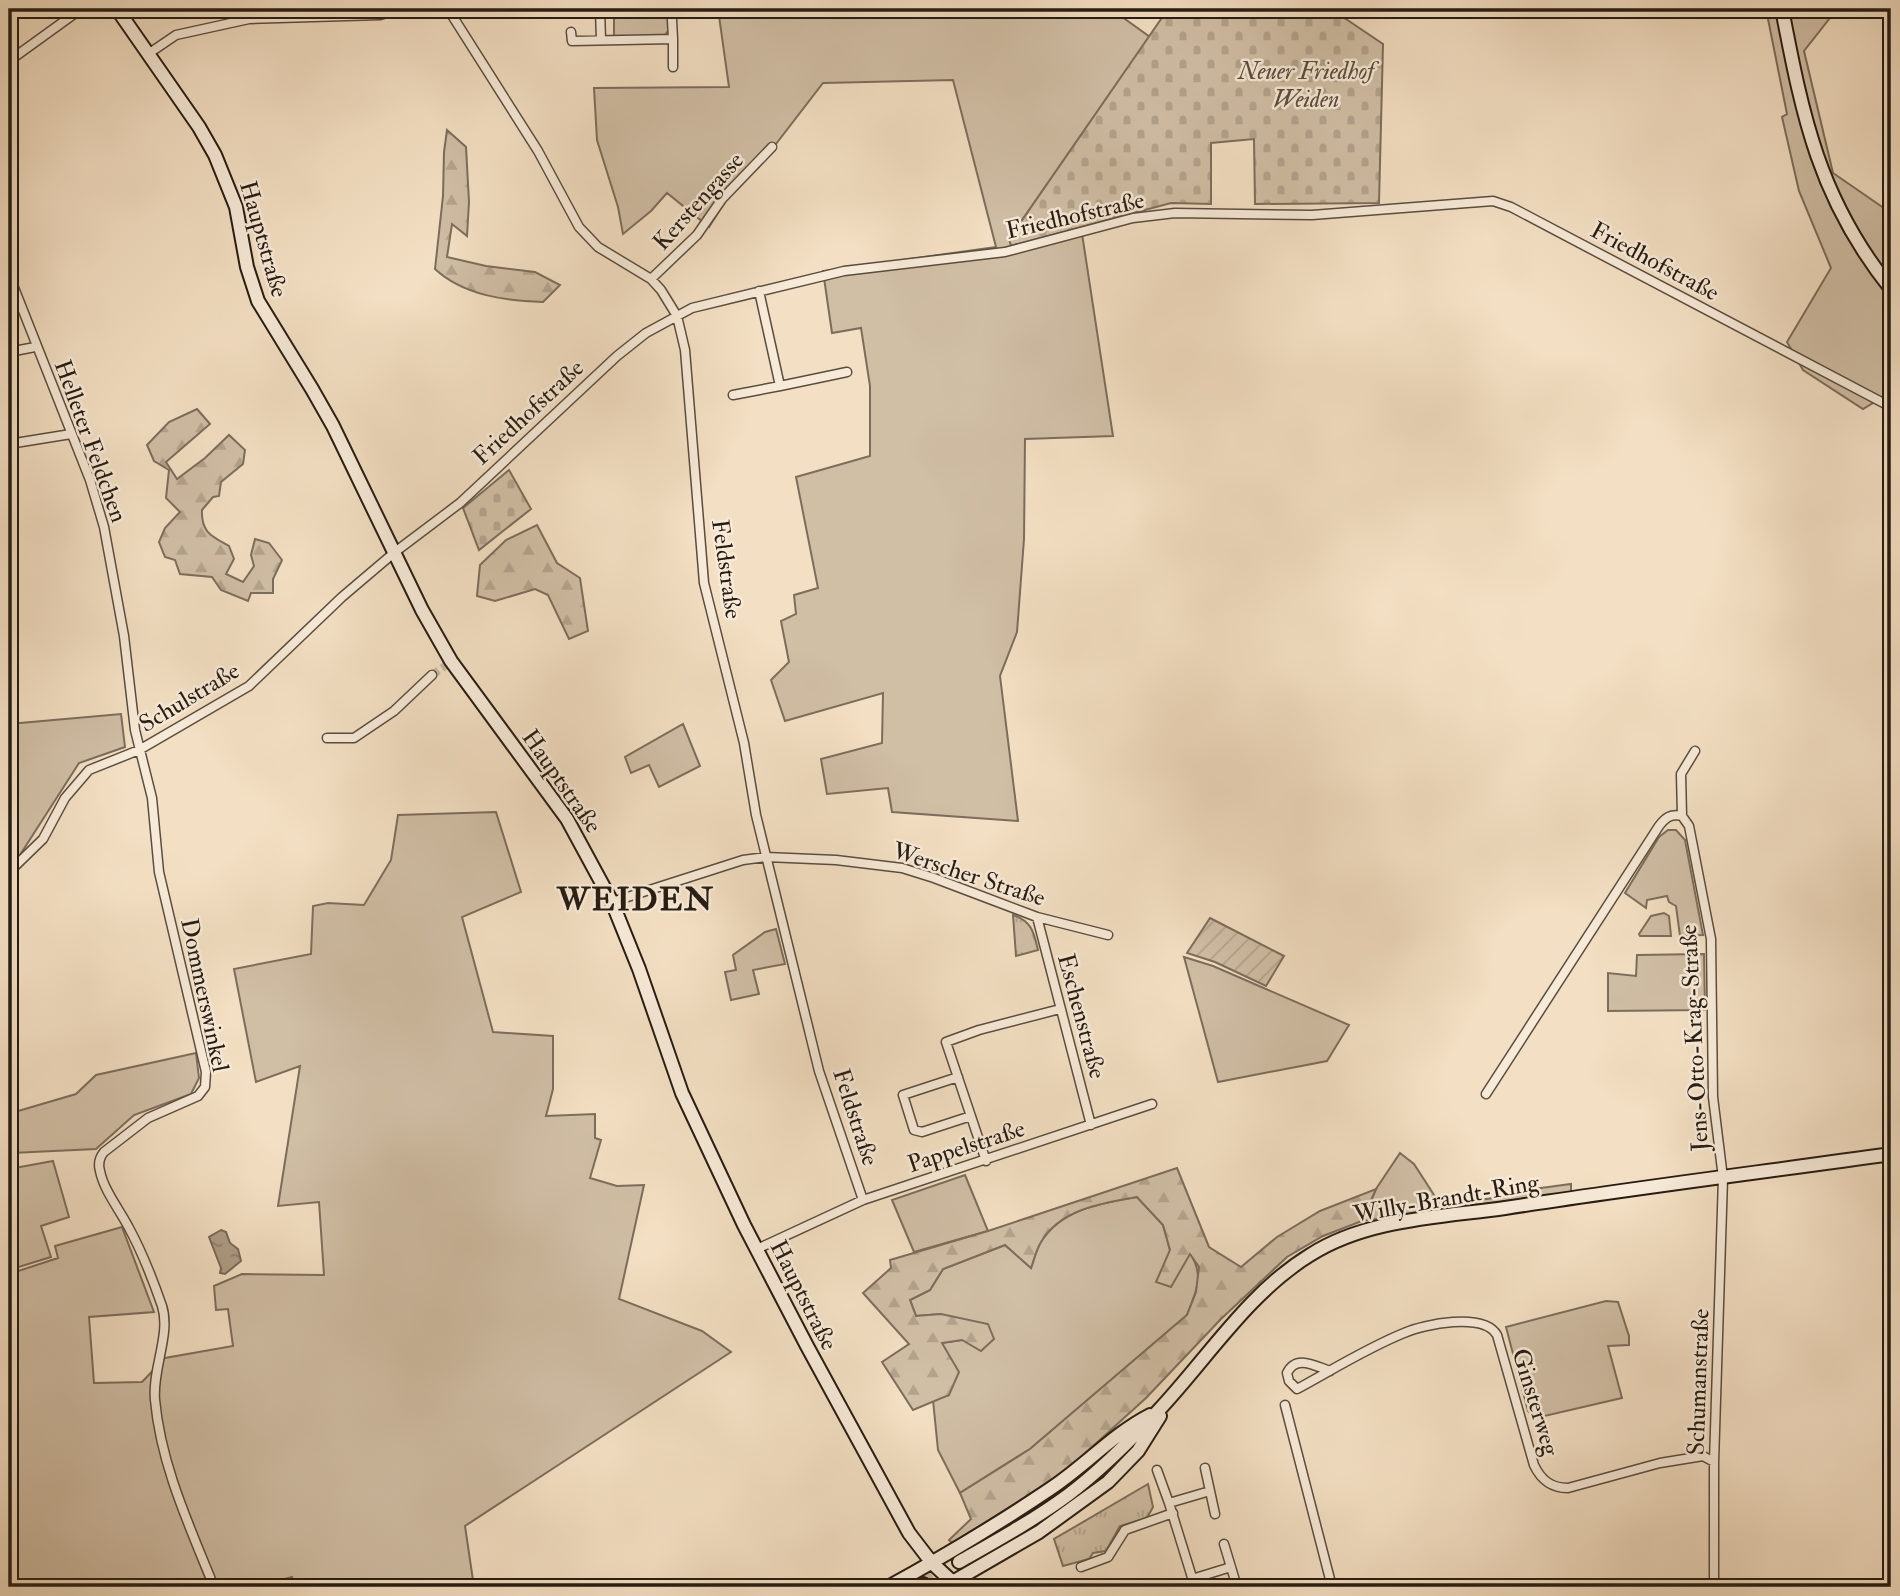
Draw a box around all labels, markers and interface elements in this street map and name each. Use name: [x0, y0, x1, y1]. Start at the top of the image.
park label: Neuer Friedhof Weiden: [1236, 56, 1380, 115]
street label: Kerstengasse: [646, 146, 751, 257]
street label: Hauptstraße: [232, 177, 295, 301]
street label: Friedhofstraße: [1003, 184, 1147, 246]
street label: Friedhofstraße: [1585, 215, 1724, 308]
street label: Friedhofstraße: [466, 353, 591, 472]
street label: Helleter Feldchen: [47, 356, 134, 527]
street label: Feldstraße: [704, 517, 749, 621]
street label: Schulstraße: [133, 655, 245, 740]
street label: Hauptstraße: [515, 723, 609, 839]
street label: Werscher Straße: [888, 835, 1049, 914]
district label: WEIDEN: [556, 880, 715, 920]
street label: Dommerswinkel: [173, 915, 236, 1075]
street label: Jens-Otto-Krag-Straße: [1673, 924, 1716, 1153]
street label: Eschenstraße: [1050, 950, 1113, 1082]
street label: Feldstraße: [825, 1065, 886, 1170]
street label: Pappelstraße: [904, 1113, 1029, 1180]
street label: Willy-Brandt-Ring: [1350, 1167, 1542, 1230]
street label: Hauptstraße: [763, 1235, 845, 1356]
street label: Schumanstraße: [1680, 1308, 1717, 1456]
street label: Ginsterweg: [1505, 1345, 1567, 1461]

